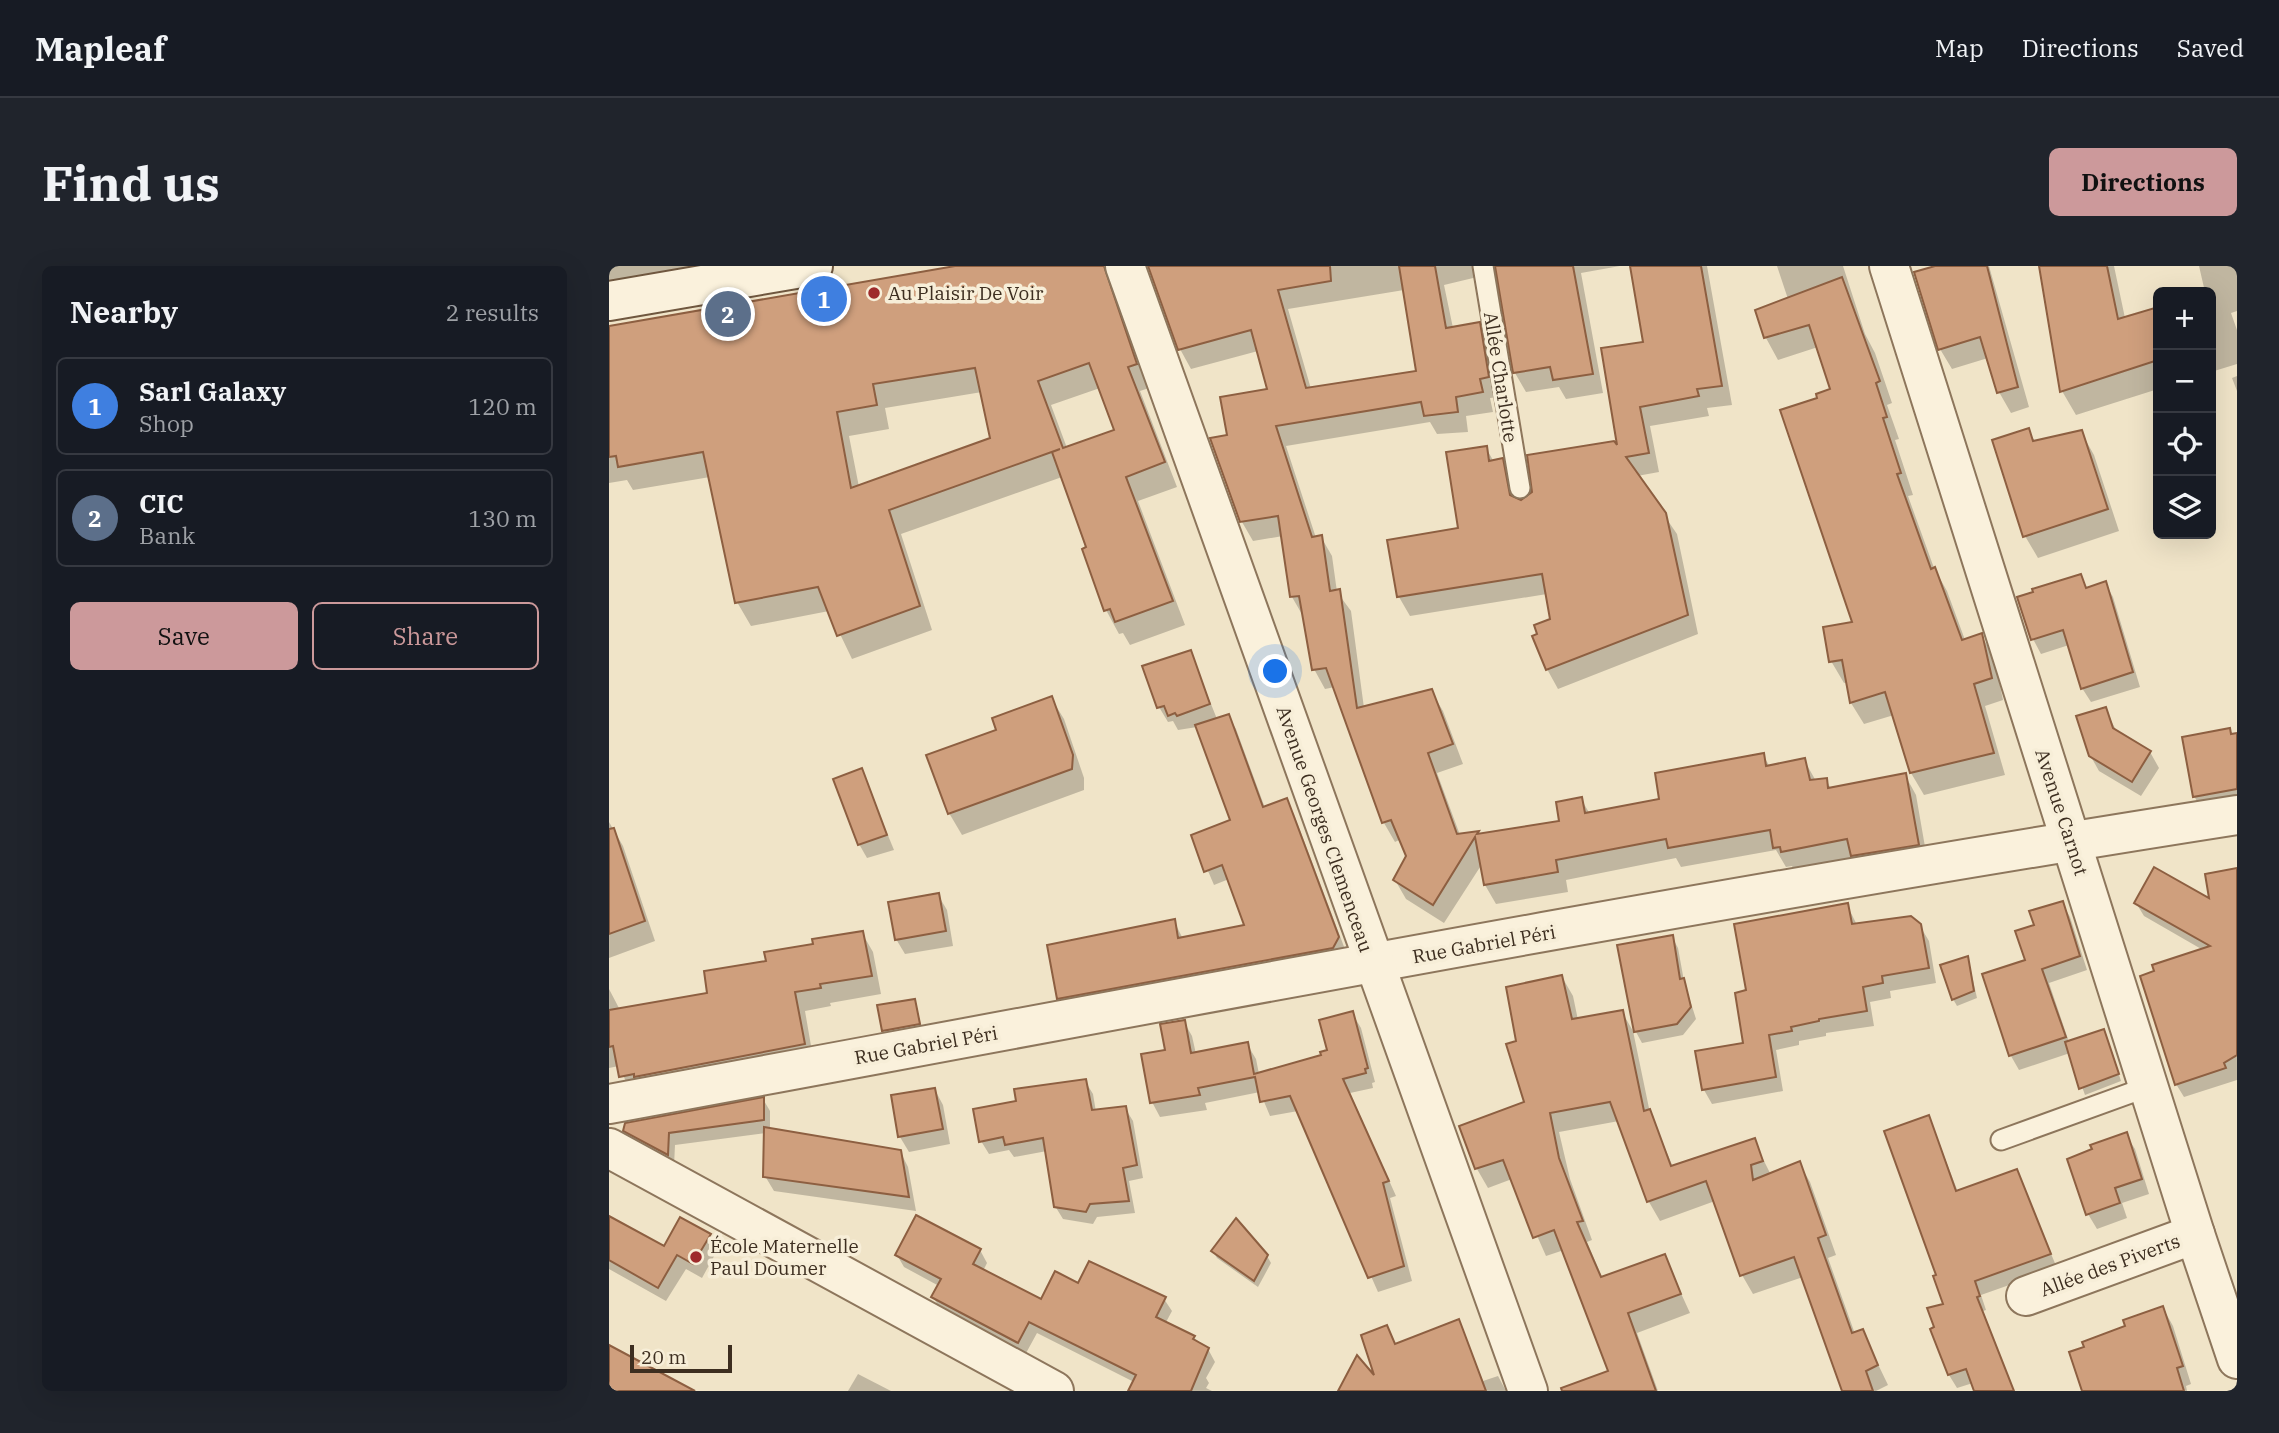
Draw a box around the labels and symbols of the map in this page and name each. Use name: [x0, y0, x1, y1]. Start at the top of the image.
pin: 1: [801, 273, 847, 325]
place label: Au Plaisir De Voir: [888, 281, 1044, 305]
marker: Au Plaisir De Voir: [866, 285, 882, 301]
pin: 2: [705, 288, 751, 340]
street label: Allée Charlotte: [1479, 310, 1523, 444]
your location: [1258, 654, 1292, 688]
street label: Avenue Georges Clemenceau: [1271, 703, 1379, 956]
street label: Avenue Carnot: [2030, 746, 2094, 879]
street label: Rue Gabriel Péri: [1410, 920, 1558, 968]
street label: Rue Gabriel Péri: [852, 1021, 1000, 1069]
street label: Allée des Piverts: [2037, 1229, 2183, 1301]
place label: École Maternelle Paul Doumer: [710, 1234, 859, 1280]
marker: École Maternelle Paul Doumer: [688, 1249, 704, 1265]
scale bar: [630, 1342, 731, 1374]

